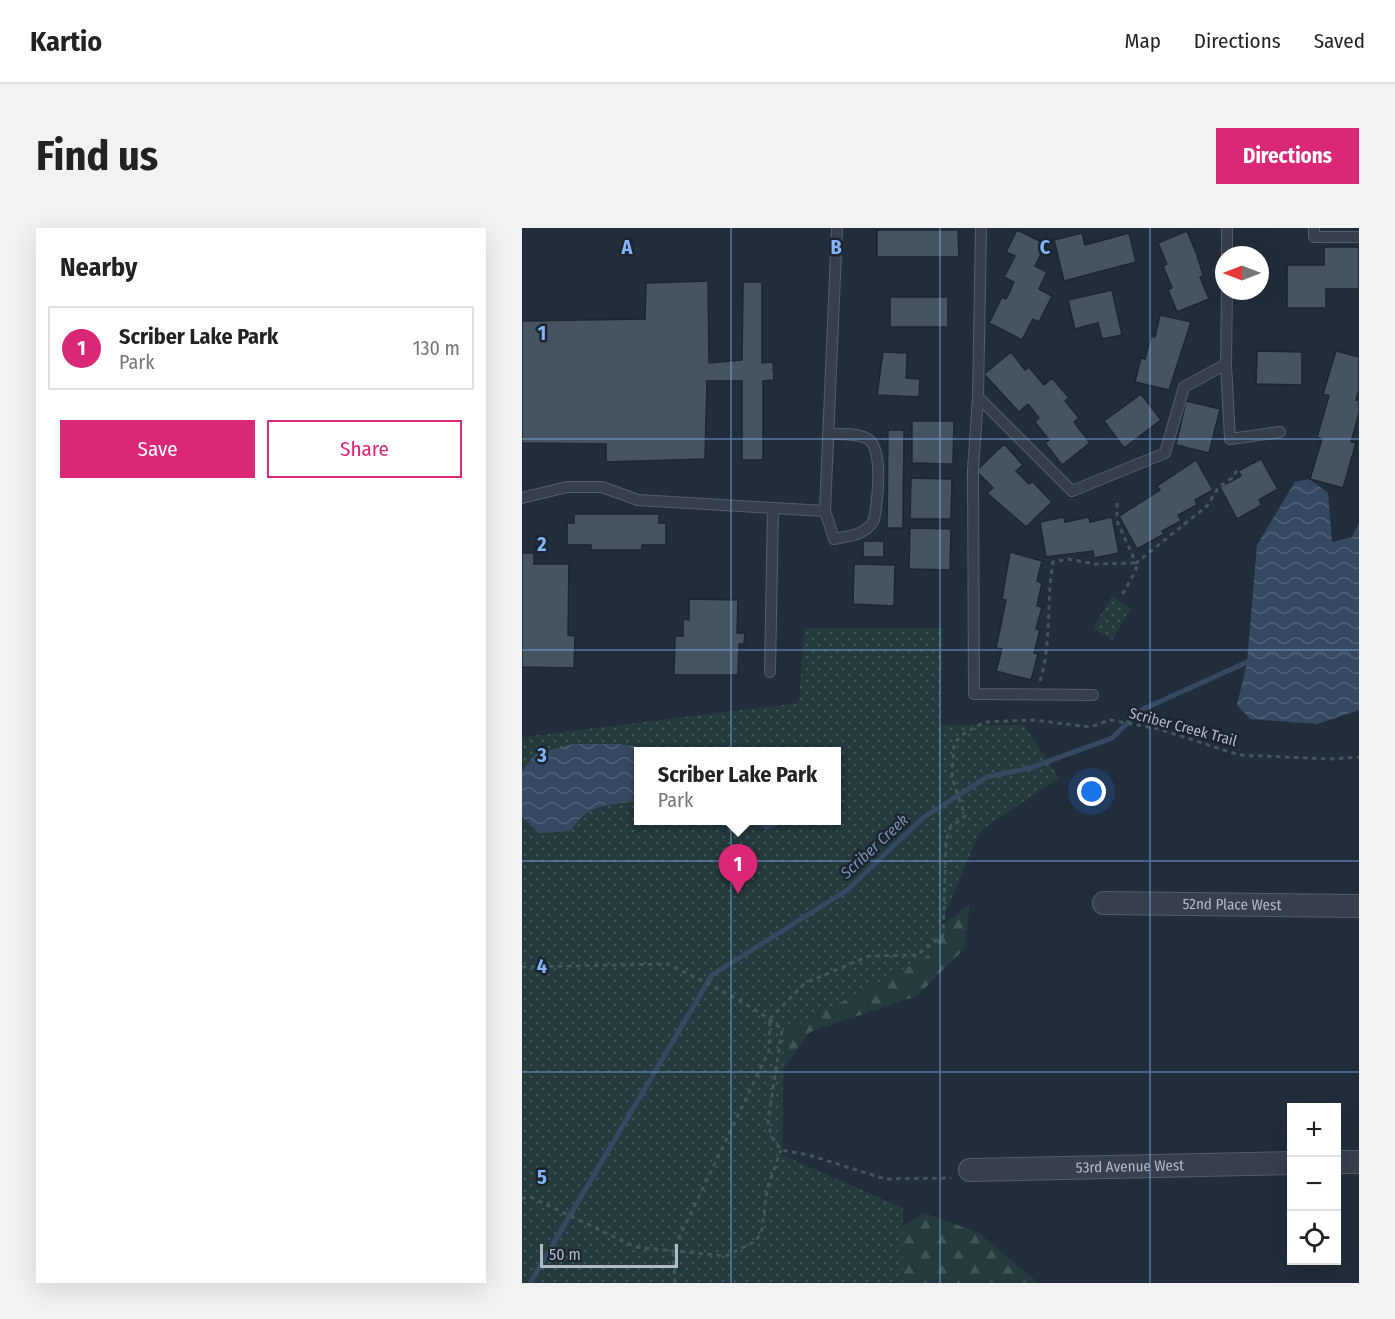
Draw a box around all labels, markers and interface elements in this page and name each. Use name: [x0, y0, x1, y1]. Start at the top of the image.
text: Kartio: [30, 25, 102, 58]
text: Map: [1124, 28, 1161, 54]
text: Directions: [1194, 28, 1281, 54]
text: Saved: [1314, 28, 1365, 54]
button: Directions: [1216, 128, 1359, 184]
text: Find us: [36, 131, 158, 181]
text: A: [621, 235, 634, 259]
text: B: [830, 235, 842, 259]
text: C: [1040, 235, 1051, 259]
north arrow: [1215, 246, 1269, 300]
text: Nearby: [60, 252, 137, 283]
text: 1: [538, 321, 546, 345]
text: Scriber Lake Park: [119, 323, 278, 350]
text: 1: [77, 336, 86, 360]
text: 130 m: [413, 336, 460, 360]
text: Park: [119, 350, 155, 374]
button: Save: [60, 420, 255, 478]
button: Share: [267, 420, 462, 478]
text: 2: [536, 532, 547, 556]
street label: Scriber Creek Trail: [1127, 704, 1239, 750]
text: 3: [536, 743, 547, 767]
popup: [634, 747, 841, 825]
text: Scriber Lake Park: [658, 761, 817, 788]
your location: [1077, 777, 1106, 806]
text: Park: [658, 788, 693, 812]
water label: Scriber Creek: [836, 810, 912, 883]
pin: 1: [718, 844, 758, 894]
street label: 52nd Place West: [1183, 895, 1282, 914]
text: 4: [537, 954, 547, 978]
map controls: [1287, 1103, 1341, 1265]
button: +: [1287, 1103, 1341, 1157]
street label: 53rd Avenue West: [1076, 1156, 1184, 1177]
button: −: [1287, 1157, 1341, 1211]
text: 5: [537, 1165, 547, 1189]
button: locate: [1287, 1211, 1341, 1265]
scale bar: [540, 1241, 678, 1268]
text: 50 m: [549, 1245, 581, 1264]

